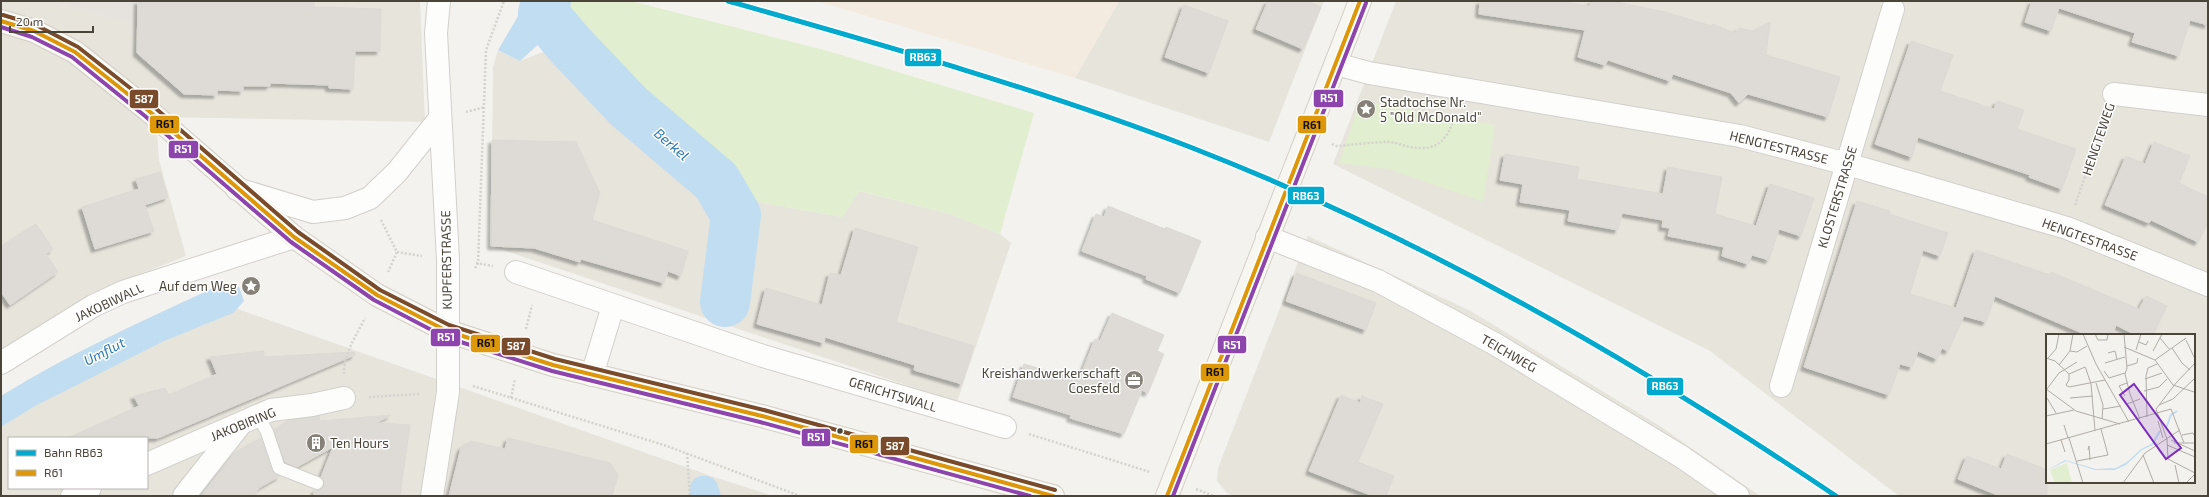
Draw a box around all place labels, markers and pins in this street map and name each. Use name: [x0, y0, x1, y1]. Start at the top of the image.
place label: Stadtochse Nr. 5 "Old McDonald": [1380, 94, 1482, 125]
place icon: Stadtochse Nr. 5 "Old McDonald": [1355, 98, 1377, 120]
place icon: Auf dem Weg: [240, 275, 262, 297]
place label: Auf dem Weg: [159, 278, 237, 294]
place label: Kreishandwerkerschaft Coesfeld: [982, 365, 1120, 396]
office icon: Kreishandwerkerschaft Coesfeld: [1123, 369, 1145, 391]
unlabelled marker: [835, 426, 845, 436]
building icon: Ten Hours: [305, 432, 327, 454]
place label: Ten Hours: [330, 435, 389, 451]

